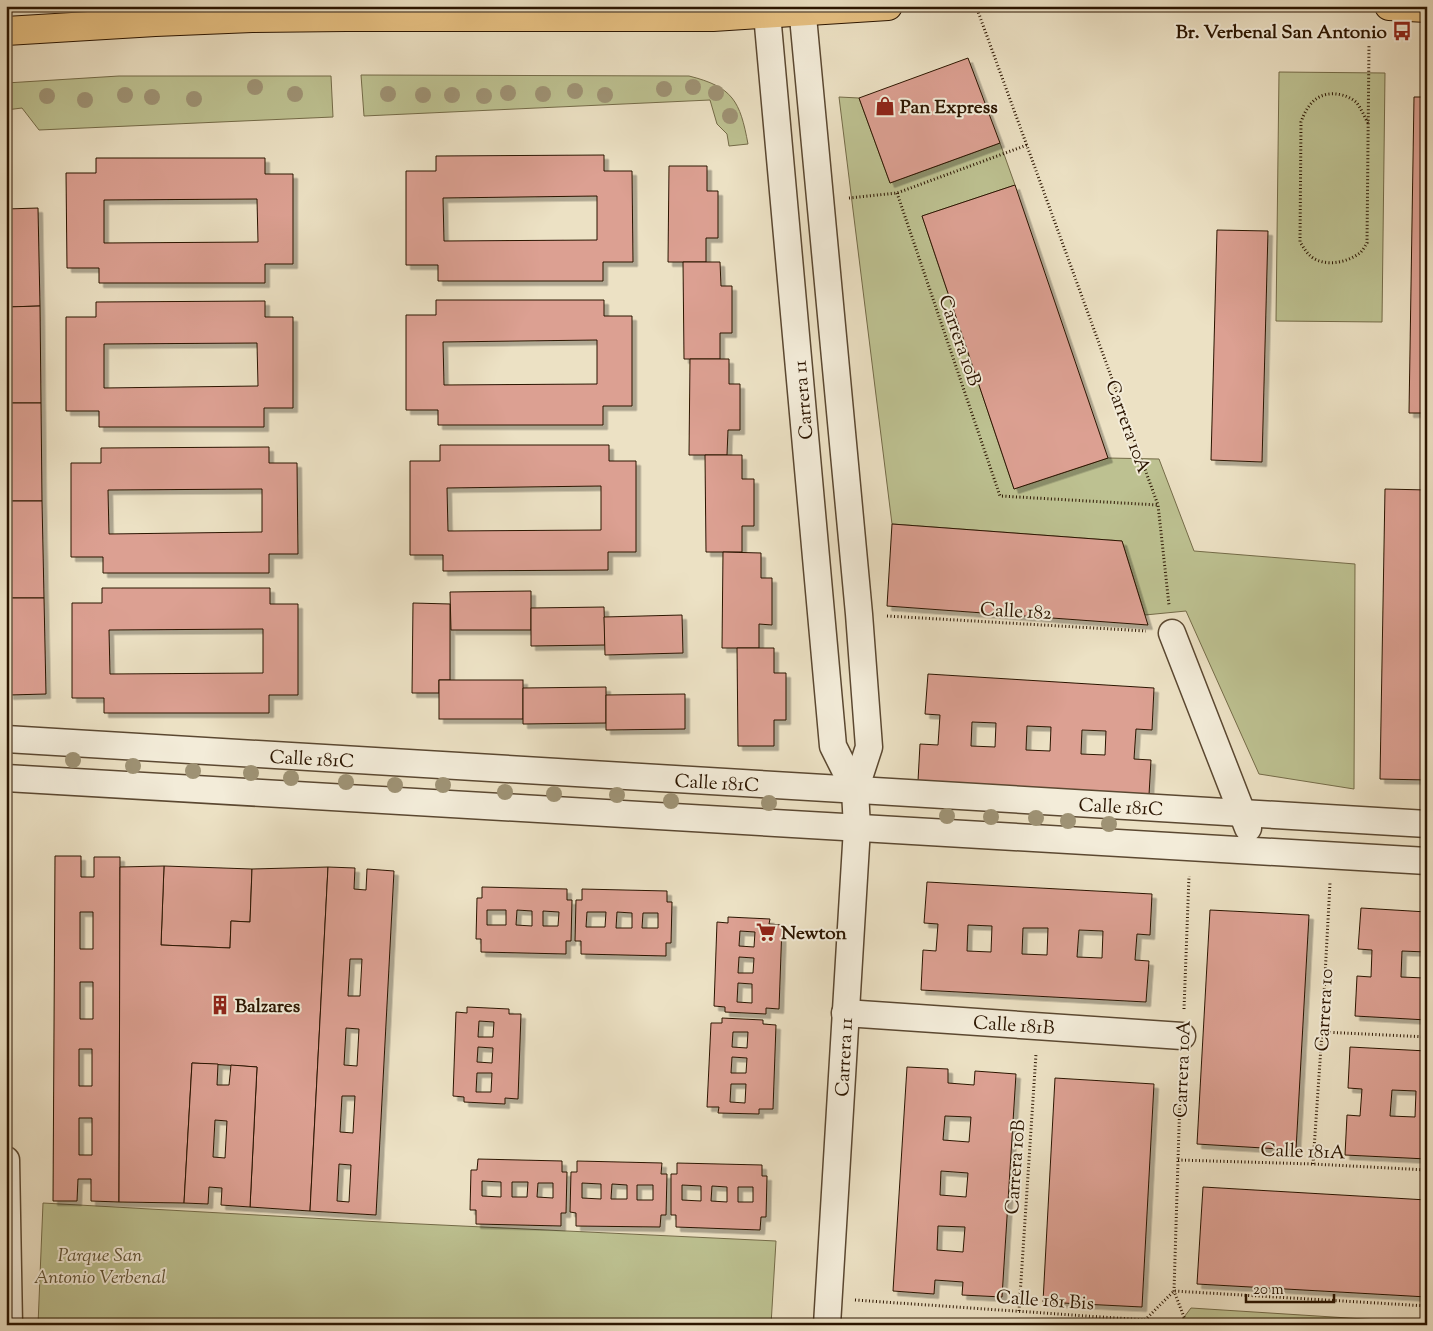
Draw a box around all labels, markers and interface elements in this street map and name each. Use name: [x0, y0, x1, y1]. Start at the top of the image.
place label: Br. Verbenal San Antonio: [1176, 20, 1388, 47]
bus stop icon: Br. Verbenal San Antonio: [1391, 20, 1413, 42]
shop icon: Pan Express: [874, 95, 896, 117]
place label: Pan Express: [900, 95, 998, 122]
street label: Carrera 10B: [930, 292, 987, 390]
street label: Carrera 11: [788, 358, 821, 441]
street label: Carrera 10A: [1097, 376, 1156, 478]
street label: Calle 182: [979, 597, 1053, 628]
street label: Calle 181C: [269, 745, 355, 776]
street label: Calle 181C: [674, 769, 760, 800]
street label: Calle 181C: [1078, 793, 1164, 824]
supermarket icon: Newton: [755, 921, 777, 943]
place label: Newton: [781, 921, 848, 948]
street label: Carrera 10: [1310, 968, 1341, 1052]
building icon: Balzares: [209, 994, 231, 1016]
place label: Balzares: [235, 994, 301, 1021]
street label: Calle 181B: [972, 1010, 1055, 1043]
street label: Carrera 11: [830, 1016, 861, 1098]
street label: Carrera 10A: [1168, 1019, 1199, 1118]
street label: Carrera 10B: [1000, 1119, 1033, 1215]
street label: Calle 181A: [1260, 1138, 1346, 1167]
park label: Parque San Antonio Verbenal: [34, 1243, 166, 1292]
scale bar: [1246, 1271, 1333, 1303]
text: 20 m: [1253, 1280, 1284, 1301]
street label: Calle 181 Bis: [995, 1285, 1095, 1318]

